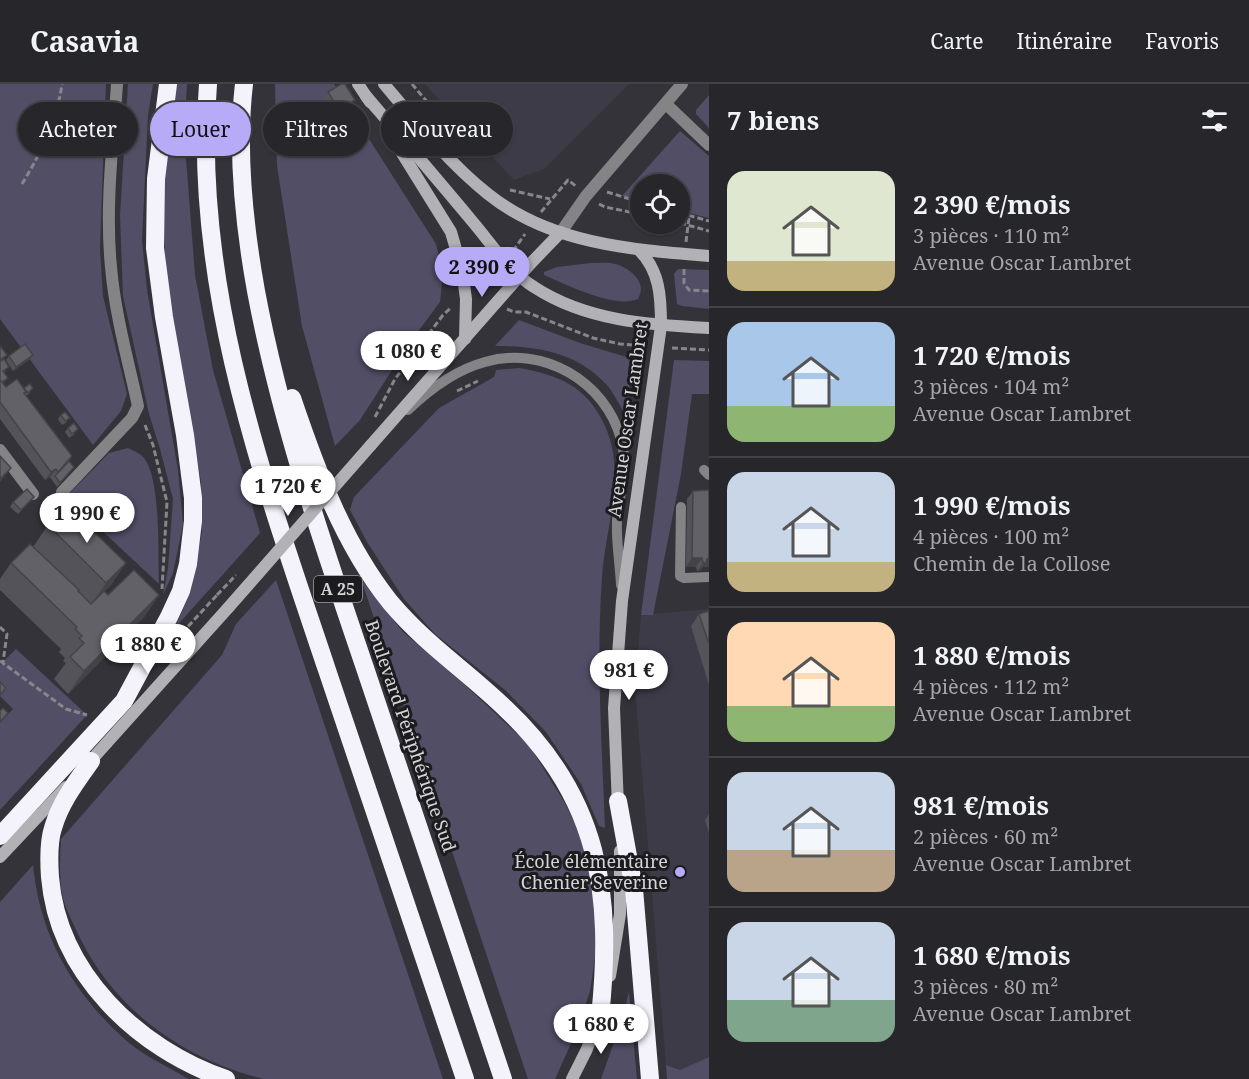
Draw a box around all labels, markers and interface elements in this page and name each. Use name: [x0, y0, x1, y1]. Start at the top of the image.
text: Casavia: [30, 22, 139, 60]
text: Carte: [930, 27, 984, 55]
text: Itinéraire: [1017, 27, 1112, 55]
text: Favoris: [1145, 27, 1219, 55]
chip: Acheter: [18, 102, 138, 156]
chip: Louer: [150, 102, 251, 156]
chip: Filtres: [263, 102, 369, 156]
chip: Nouveau: [381, 102, 513, 156]
text: 7 biens: [727, 102, 819, 138]
icon: filters: [1198, 104, 1231, 137]
map controls: [630, 174, 690, 234]
button: locate: [630, 174, 690, 234]
text: 2 390 €/mois: [913, 186, 1071, 222]
icon: home: [775, 195, 847, 267]
text: 3 pièces · 110 m²: [913, 222, 1069, 249]
pin: 2 390 €: [427, 247, 537, 298]
text: Avenue Oscar Lambret: [913, 249, 1131, 276]
text: 2 390 €: [449, 253, 515, 280]
street label: Avenue Oscar Lambret: [601, 321, 653, 519]
pin: 1 080 €: [353, 331, 463, 382]
text: 1 080 €: [375, 337, 441, 364]
text: 1 720 €/mois: [913, 337, 1071, 373]
icon: home: [775, 346, 847, 418]
text: 3 pièces · 104 m²: [913, 373, 1069, 400]
text: Avenue Oscar Lambret: [913, 400, 1131, 427]
pin: 1 720 €: [233, 466, 343, 517]
text: 1 720 €: [255, 472, 321, 499]
text: 1 990 €/mois: [913, 487, 1071, 523]
pin: 1 990 €: [32, 493, 142, 544]
icon: home: [775, 496, 847, 568]
text: 1 990 €: [54, 499, 120, 526]
text: 4 pièces · 100 m²: [913, 523, 1069, 550]
text: Chemin de la Collose: [913, 550, 1110, 577]
road number: A 25: [314, 576, 362, 602]
street label: Boulevard Périphérique Sud: [360, 617, 462, 855]
pin: 1 880 €: [93, 624, 203, 675]
text: 1 880 €: [115, 630, 181, 657]
text: 1 880 €/mois: [913, 637, 1071, 673]
icon: home: [775, 646, 847, 718]
pin: 981 €: [587, 650, 671, 701]
text: 981 €: [604, 656, 654, 683]
text: 4 pièces · 112 m²: [913, 673, 1069, 700]
text: Avenue Oscar Lambret: [913, 700, 1131, 727]
text: 981 €/mois: [913, 787, 1049, 823]
icon: home: [775, 796, 847, 868]
text: 2 pièces · 60 m²: [913, 823, 1058, 850]
place label: École élémentaire Chenier Severine: [514, 849, 668, 894]
text: Avenue Oscar Lambret: [913, 850, 1131, 877]
marker: École élémentaire Chenier Severine: [673, 865, 687, 879]
text: 1 680 €/mois: [913, 937, 1071, 973]
icon: home: [775, 946, 847, 1018]
text: 3 pièces · 80 m²: [913, 973, 1058, 1000]
text: Avenue Oscar Lambret: [913, 1000, 1131, 1027]
pin: 1 680 €: [546, 1004, 656, 1055]
text: 1 680 €: [568, 1010, 634, 1037]

